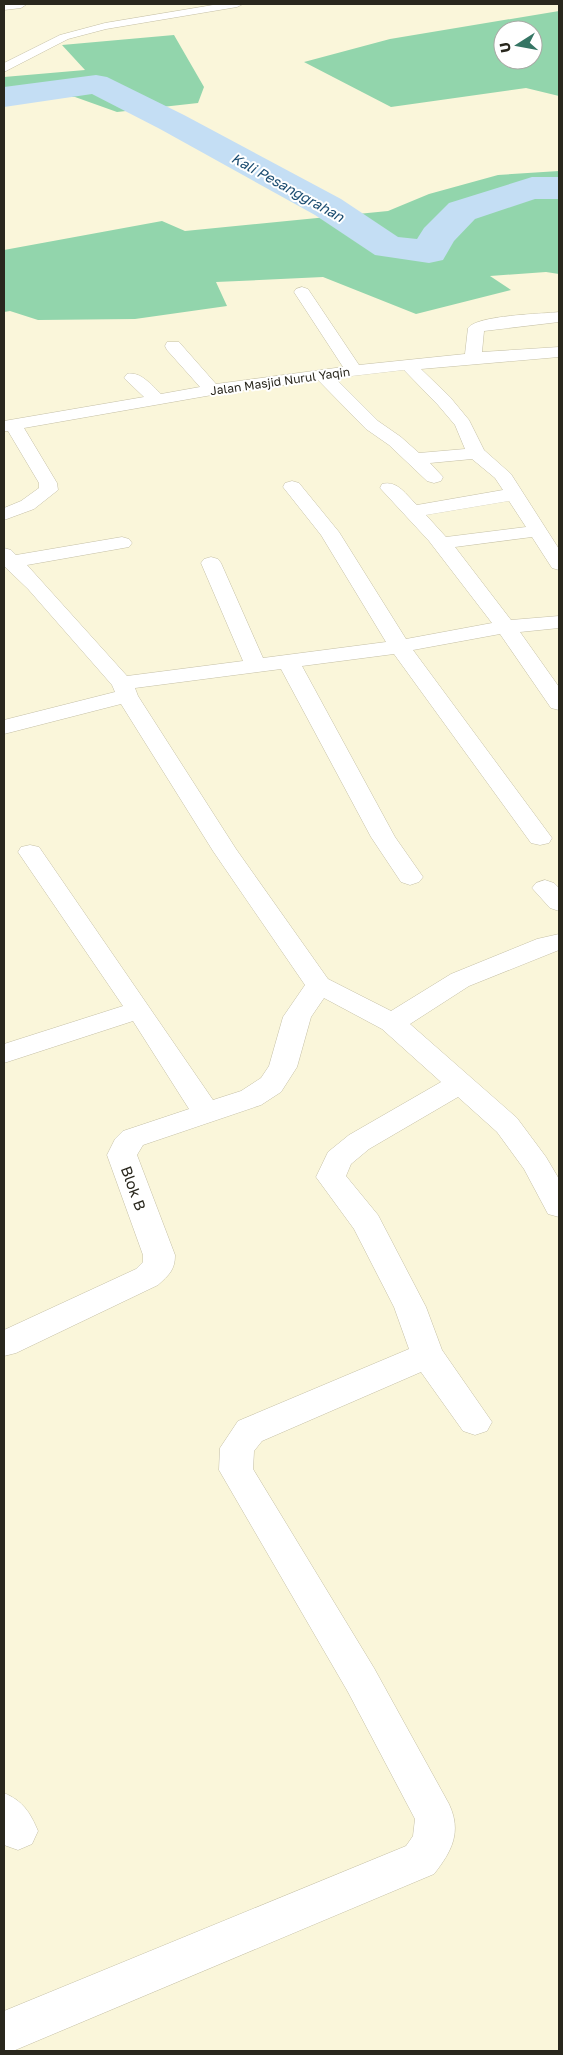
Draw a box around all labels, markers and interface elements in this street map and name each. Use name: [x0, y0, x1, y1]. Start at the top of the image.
north arrow: [493, 20, 543, 70]
text: U: [495, 41, 514, 54]
water label: Kali Pesanggrahan: [229, 149, 348, 226]
street label: Jalan Masjid Nurul Yaqin: [209, 364, 351, 398]
street label: Blok B: [118, 1163, 150, 1213]

